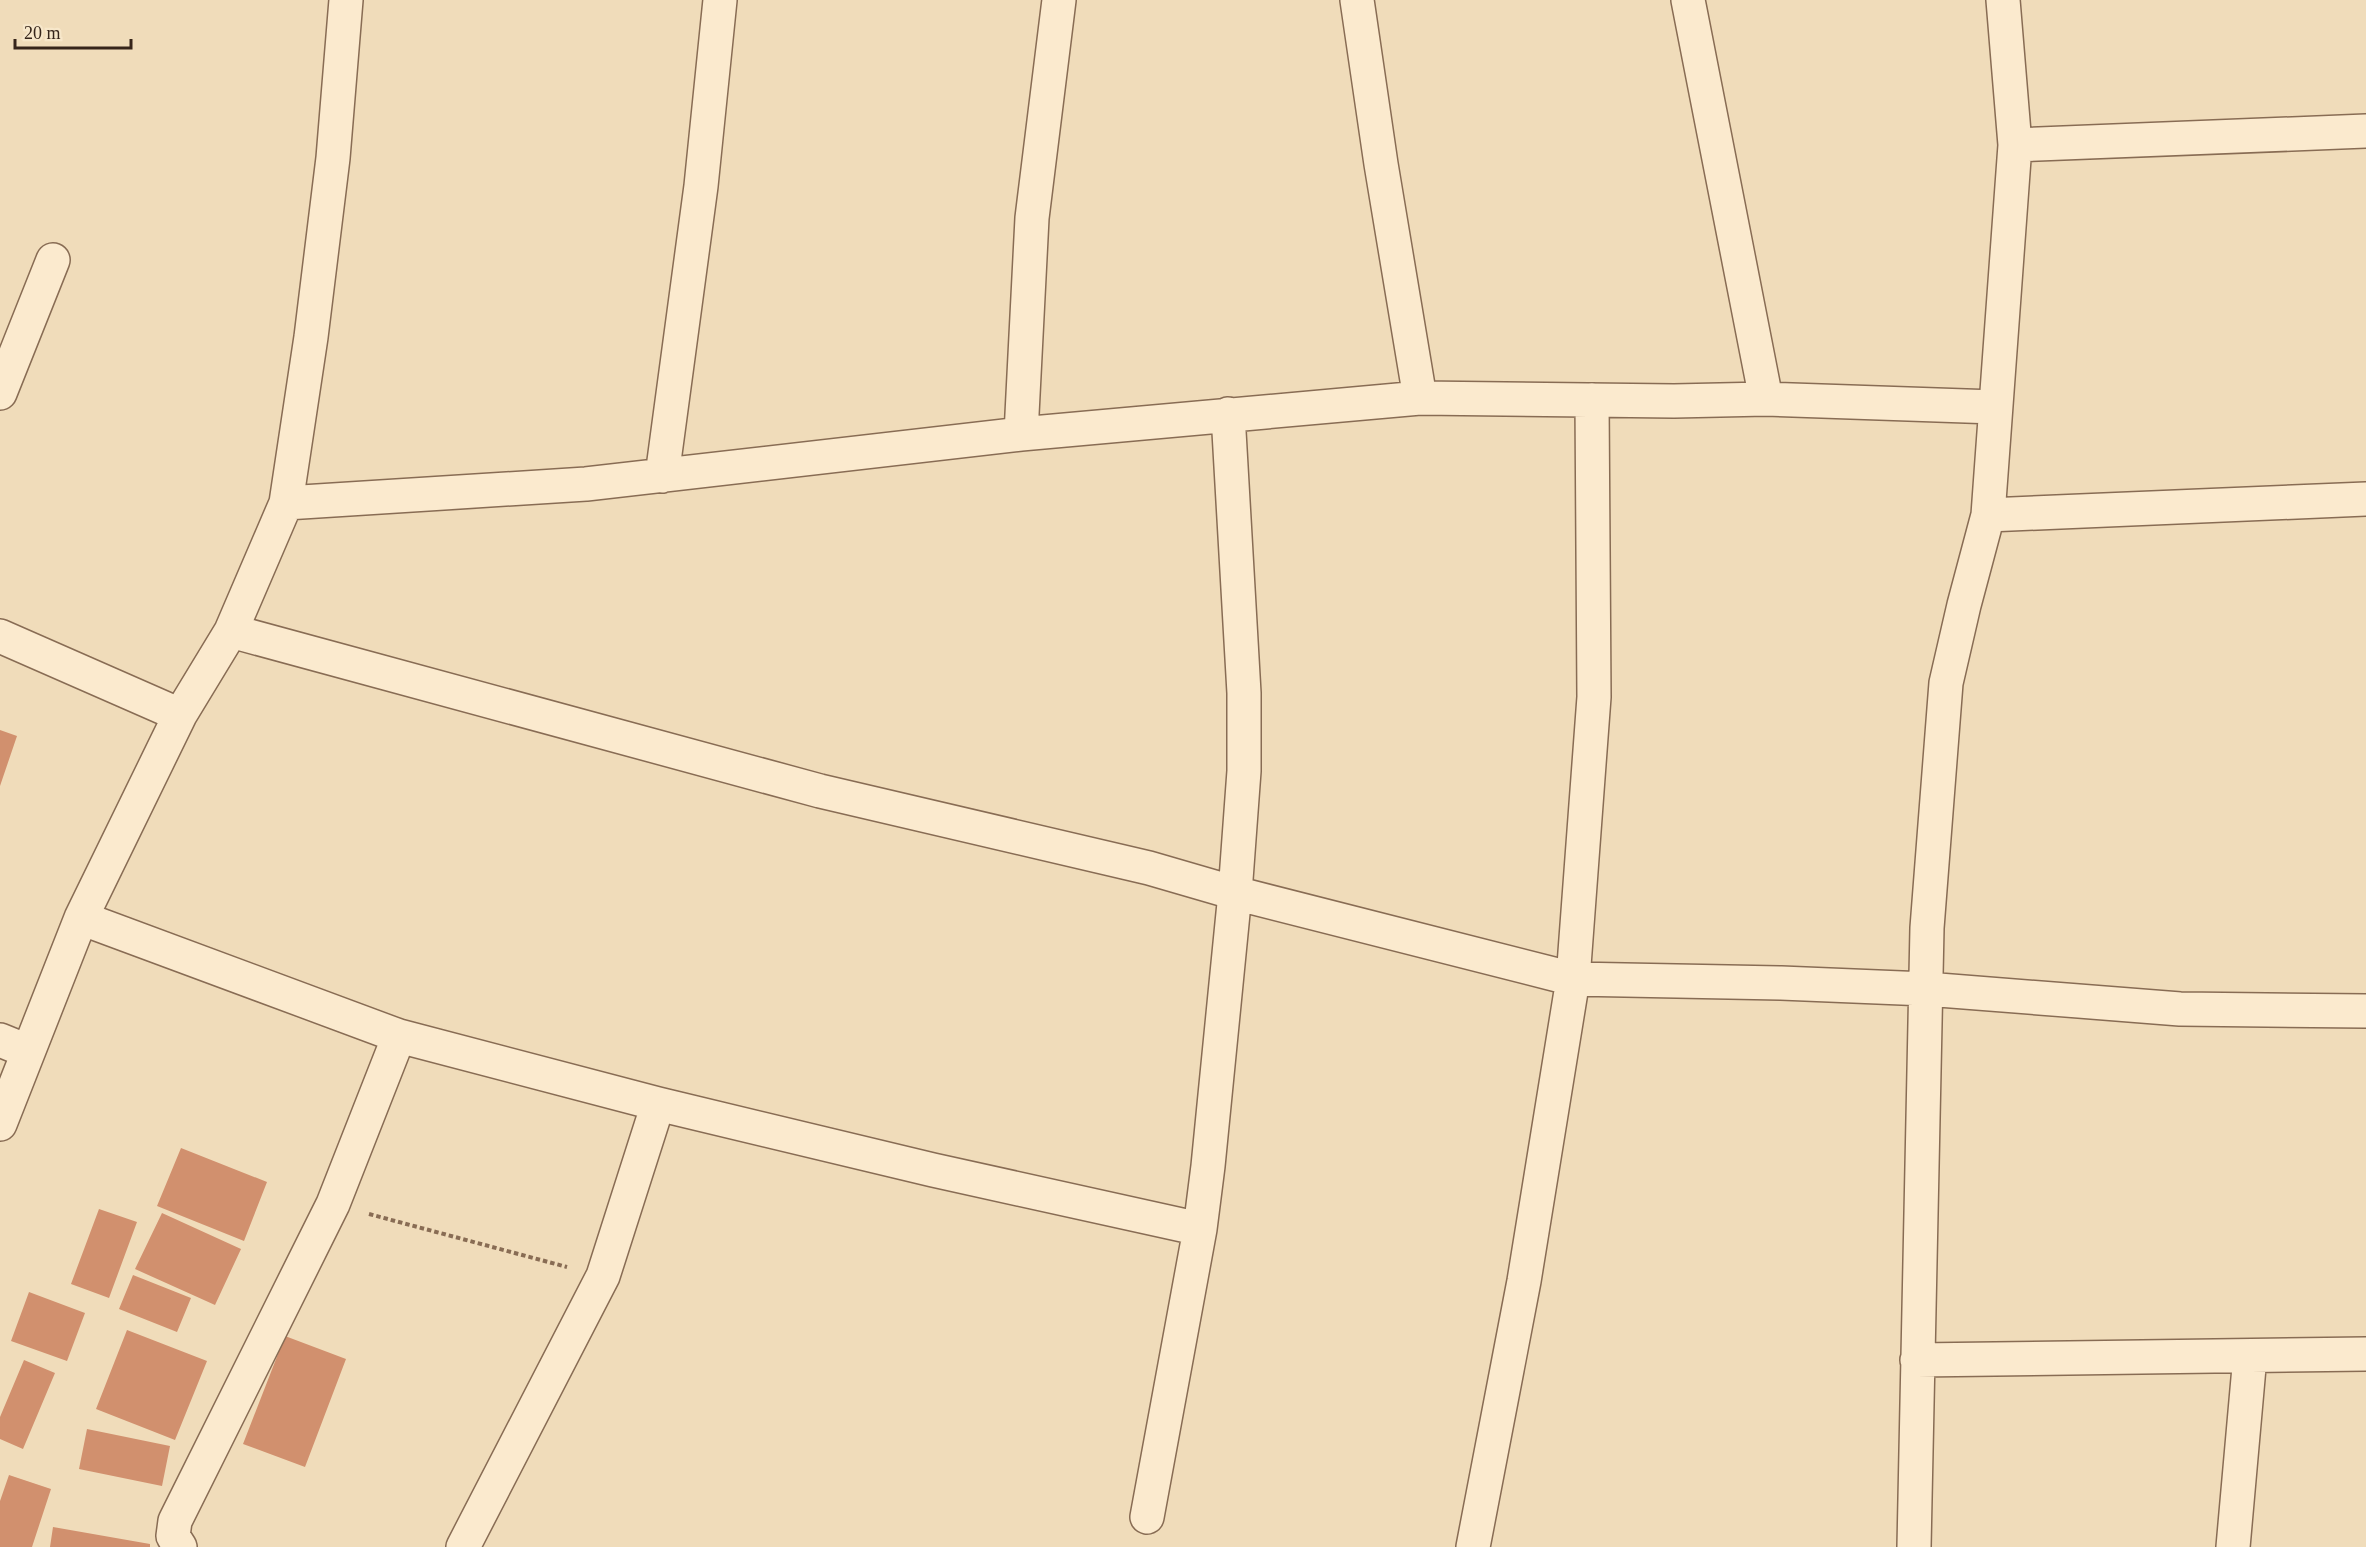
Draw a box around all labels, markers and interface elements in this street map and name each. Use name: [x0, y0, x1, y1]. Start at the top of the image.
scale bar: [15, 12, 130, 50]
text: 20 m: [24, 23, 61, 43]

